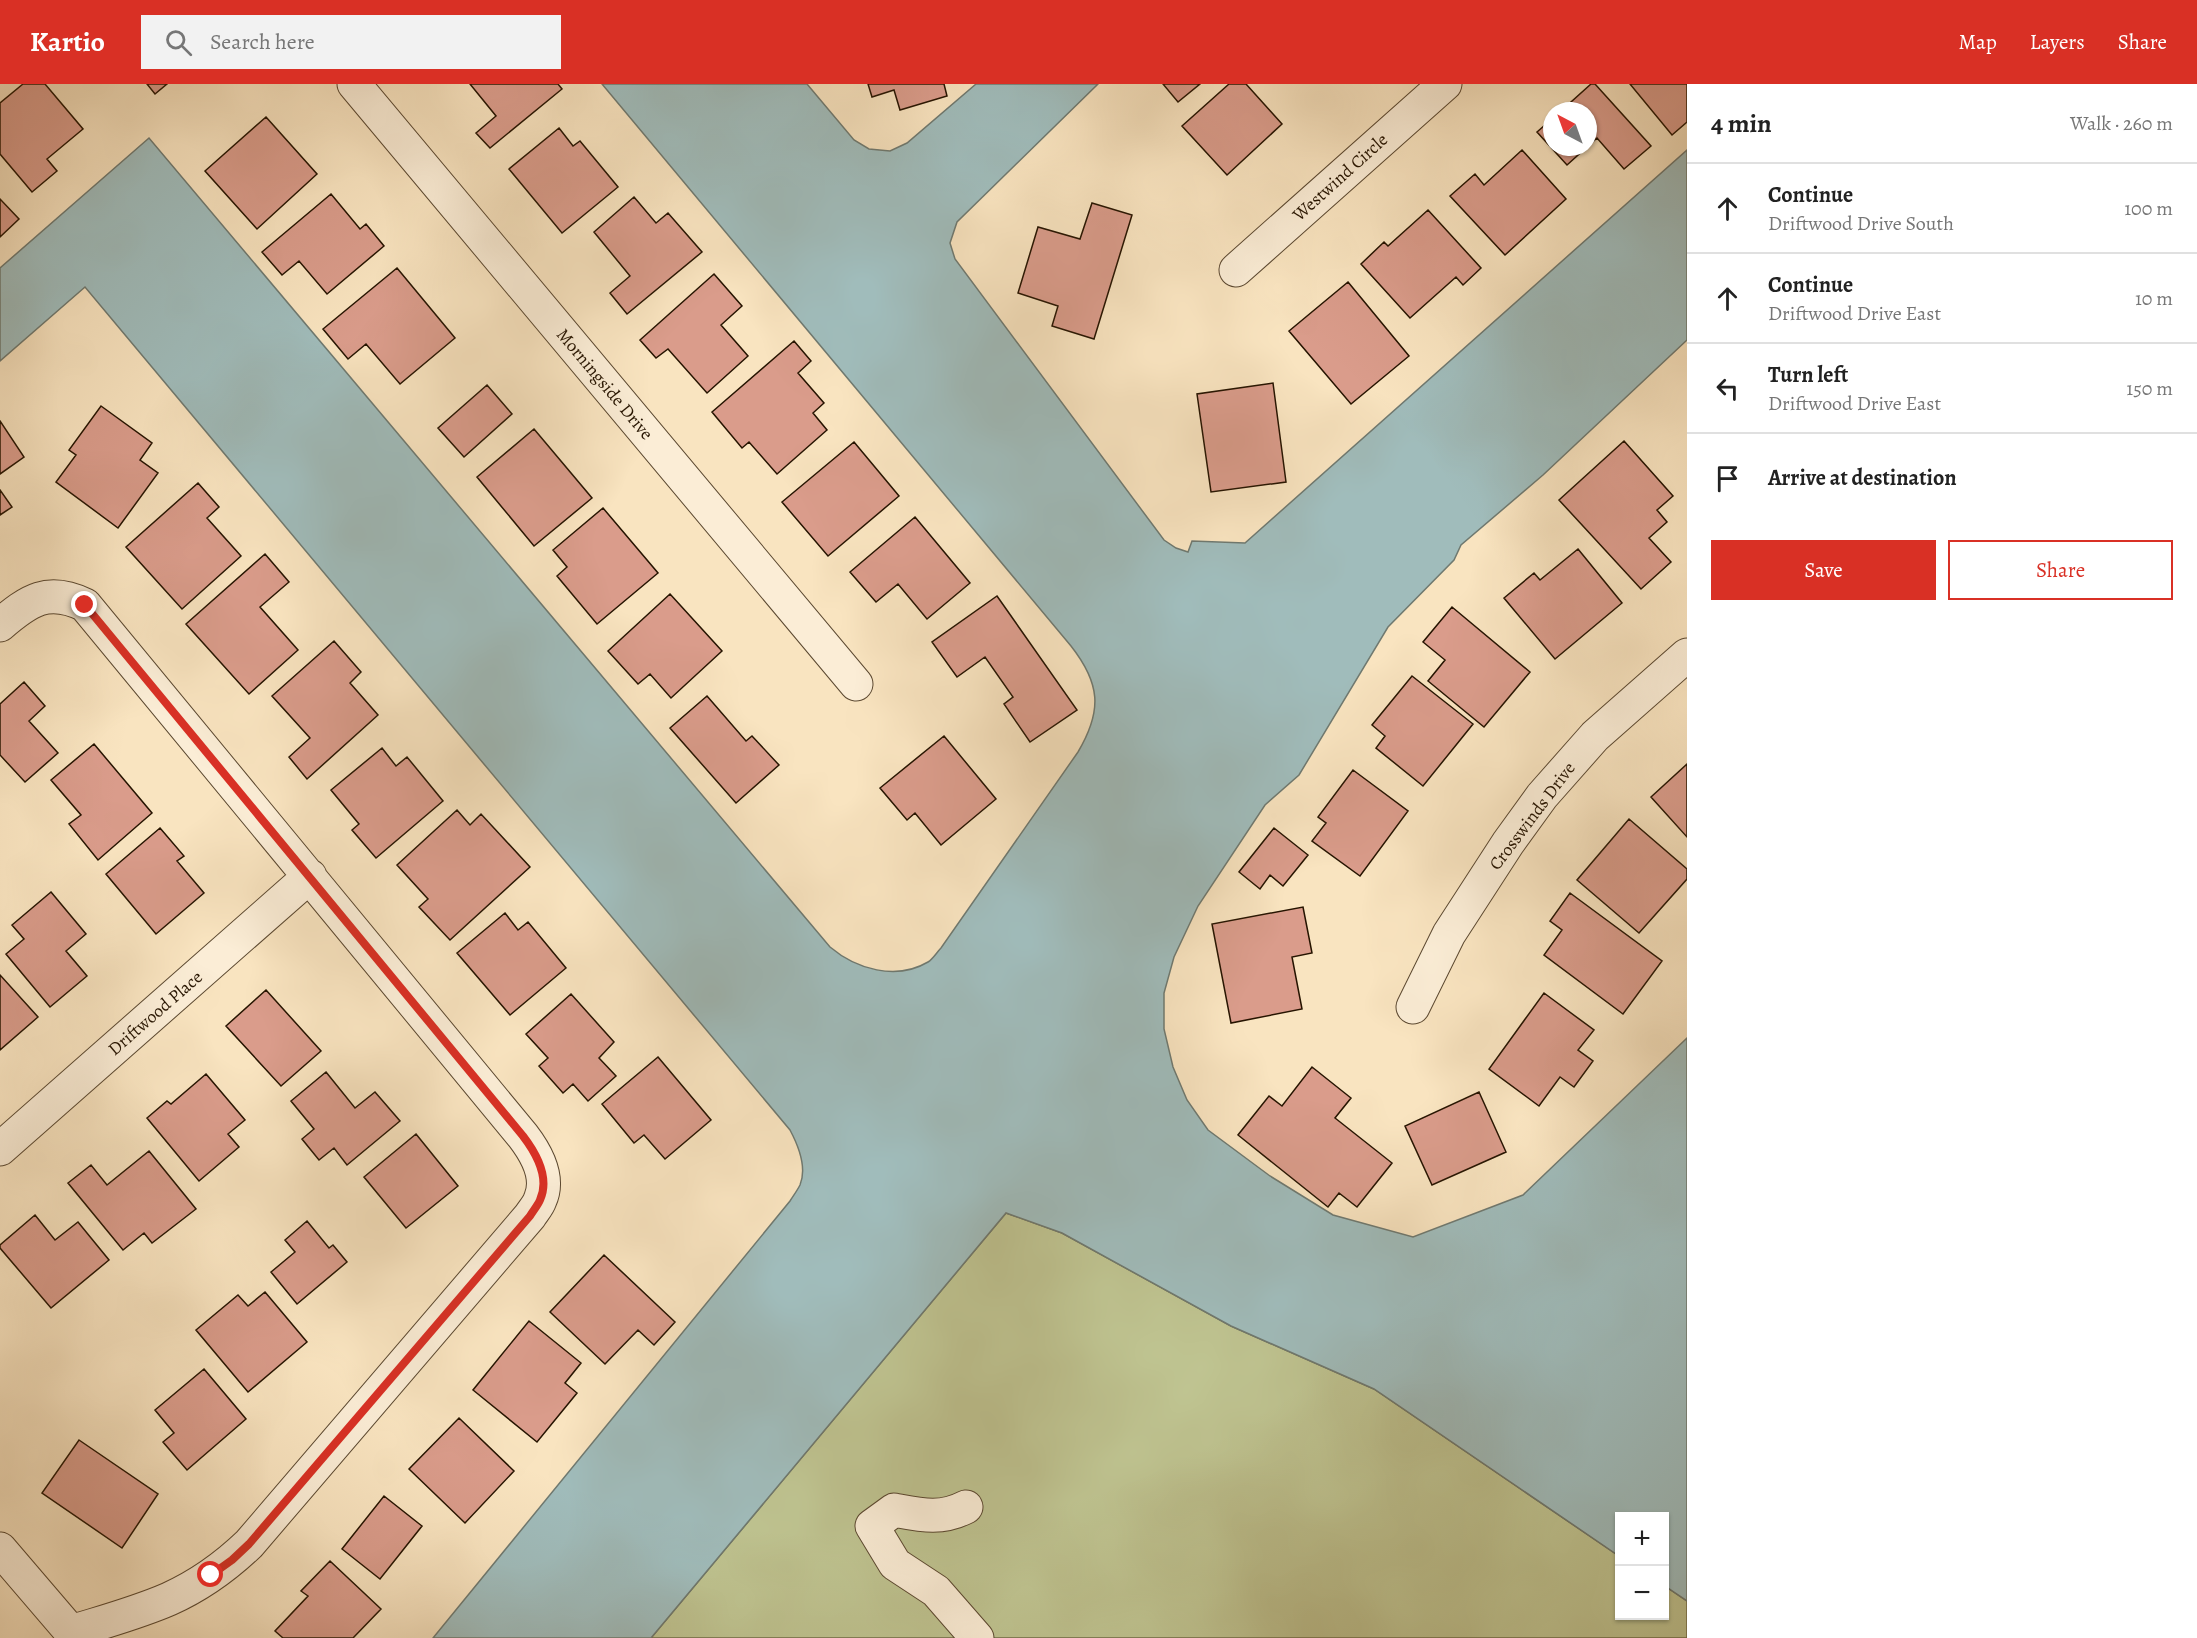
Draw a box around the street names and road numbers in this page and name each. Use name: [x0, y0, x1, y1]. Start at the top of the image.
street label: Westwind Circle: [1287, 128, 1393, 227]
street label: Morningside Drive: [551, 323, 659, 445]
street label: Crosswinds Drive: [1483, 757, 1581, 875]
street label: Driftwood Place: [103, 965, 207, 1061]

